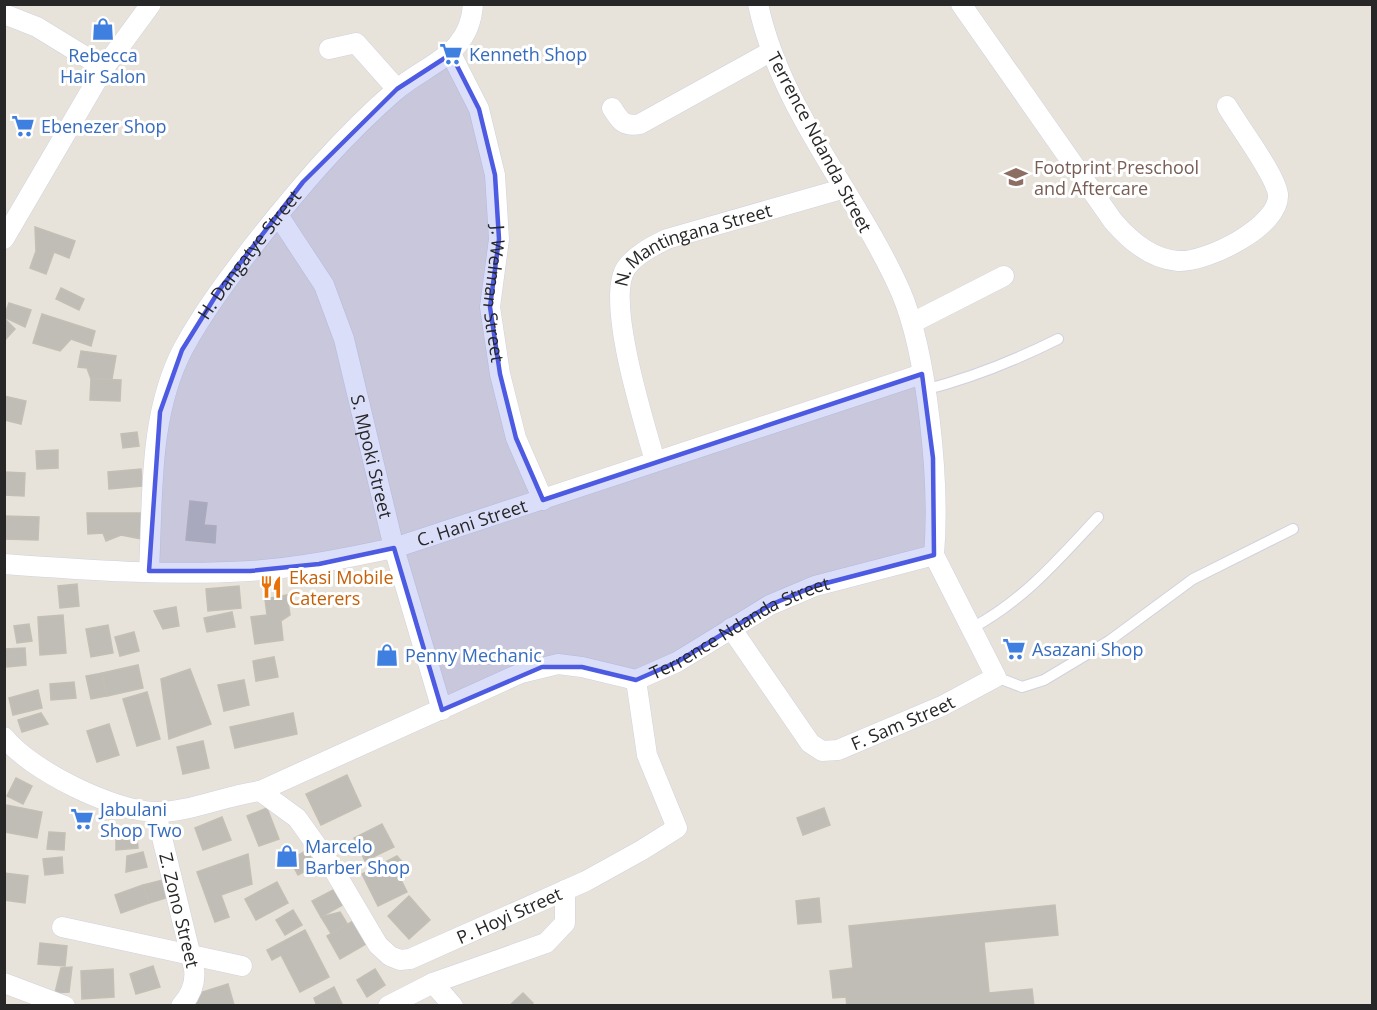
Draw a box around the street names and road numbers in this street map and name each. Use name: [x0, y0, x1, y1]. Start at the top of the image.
street label: Terrence Ndanda Street: [762, 48, 878, 236]
street label: H. Dangatye Street: [192, 184, 306, 324]
street label: N. Mantingana Street: [608, 198, 774, 289]
street label: J. Welman Street: [478, 222, 511, 364]
street label: S. Mpoki Street: [346, 392, 398, 521]
street label: C. Hani Street: [413, 493, 530, 552]
street label: Terrence Ndanda Street: [646, 571, 832, 685]
street label: F. Sam Street: [847, 690, 958, 755]
street label: Z. Zono Street: [154, 850, 205, 970]
street label: P. Hoyi Street: [453, 881, 566, 949]

